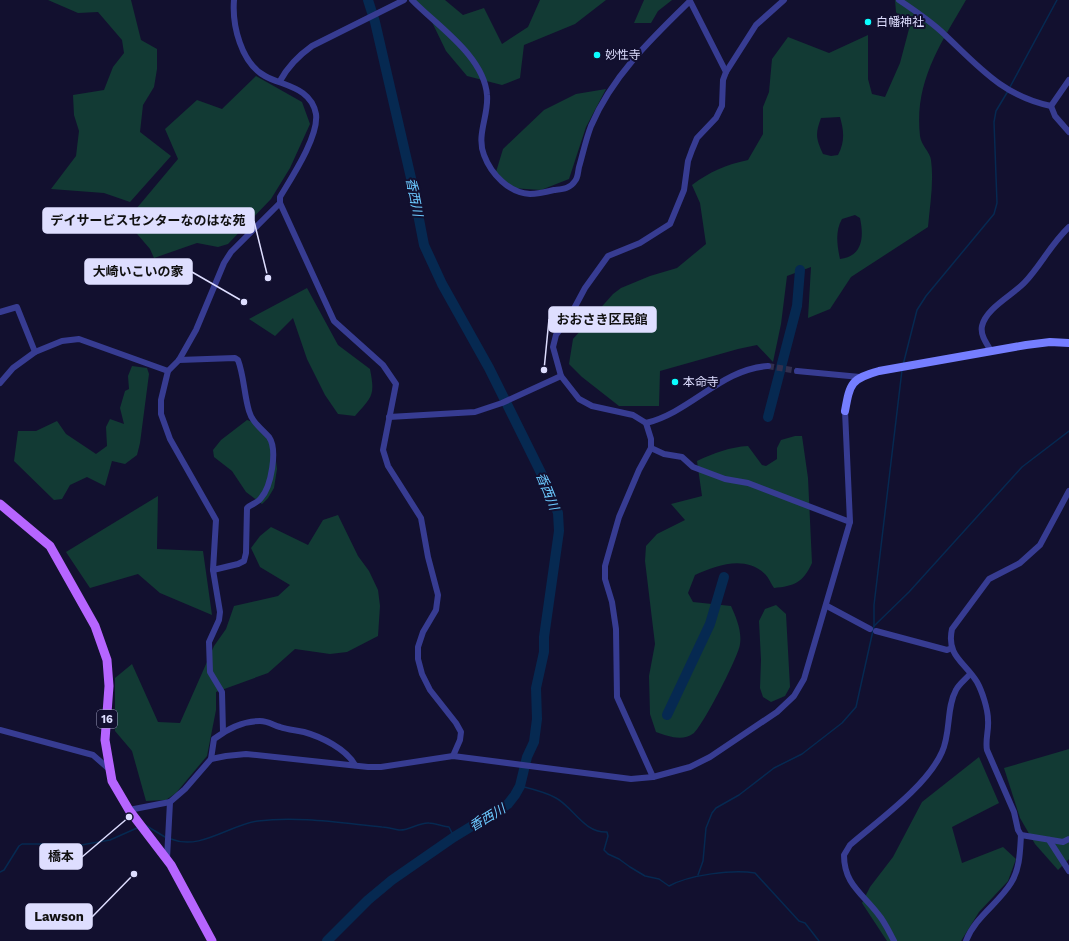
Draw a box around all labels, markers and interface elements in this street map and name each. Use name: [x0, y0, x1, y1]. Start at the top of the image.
place label: 白幡神社: [876, 15, 924, 29]
marker: 白幡神社: [863, 17, 873, 27]
place label: 妙性寺: [605, 48, 641, 62]
marker: 妙性寺: [592, 50, 602, 60]
water label: 香西川: [403, 177, 426, 220]
callout: デイサービスセンターなのはな苑: [43, 208, 254, 233]
text: デイサービスセンターなのはな苑: [50, 213, 246, 228]
callout: 大崎いこいの家: [85, 259, 192, 284]
text: 大崎いこいの家: [92, 264, 184, 279]
callout: おおさき区民館: [549, 307, 656, 332]
text: おおさき区民館: [556, 312, 648, 327]
place label: 本命寺: [683, 375, 719, 389]
marker: 本命寺: [670, 377, 680, 387]
water label: 香西川: [533, 470, 563, 514]
road number: 16: [97, 710, 117, 728]
water label: 香西川: [467, 800, 510, 834]
callout: 橋本: [40, 844, 82, 869]
text: 橋本: [48, 849, 74, 864]
callout: Lawson: [26, 904, 92, 929]
text: Lawson: [34, 909, 84, 924]

